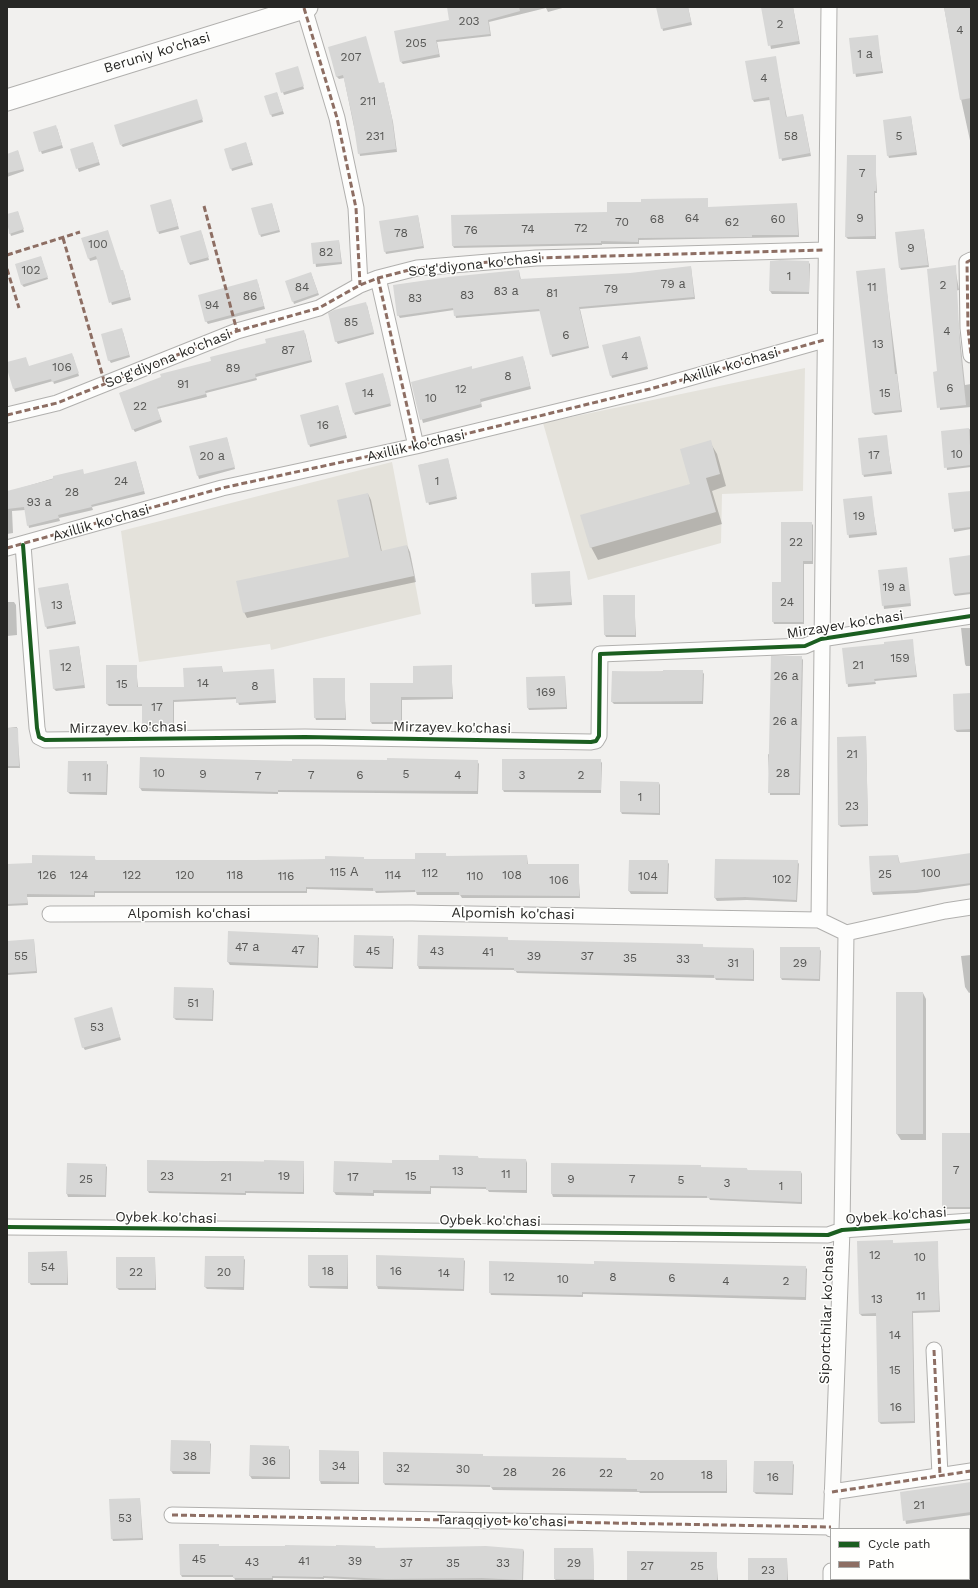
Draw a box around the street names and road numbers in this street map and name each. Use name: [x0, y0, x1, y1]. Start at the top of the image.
street label: Beruniy ko'chasi: [102, 29, 212, 77]
street label: So'g'diyona ko'chasi: [407, 250, 543, 280]
street label: So'g'diyona ko'chasi: [103, 326, 233, 392]
street label: Axillik ko'chasi: [680, 344, 780, 388]
street label: Axillik ko'chasi: [366, 427, 466, 465]
street label: Axillik ko'chasi: [51, 501, 151, 545]
street label: Mirzayev ko'chasi: [785, 607, 905, 643]
street label: Mirzayev ko'chasi: [69, 719, 187, 737]
street label: Mirzayev ko'chasi: [393, 719, 511, 737]
street label: Alpomish ko'chasi: [451, 905, 575, 923]
street label: Alpomish ko'chasi: [128, 906, 250, 922]
street label: Oybek ko'chasi: [845, 1204, 947, 1228]
street label: Oybek ko'chasi: [115, 1209, 217, 1227]
street label: Oybek ko'chasi: [439, 1212, 541, 1230]
street label: Siportchilar ko'chasi: [816, 1246, 838, 1384]
street label: Taraqqiyot ko'chasi: [437, 1511, 567, 1531]

